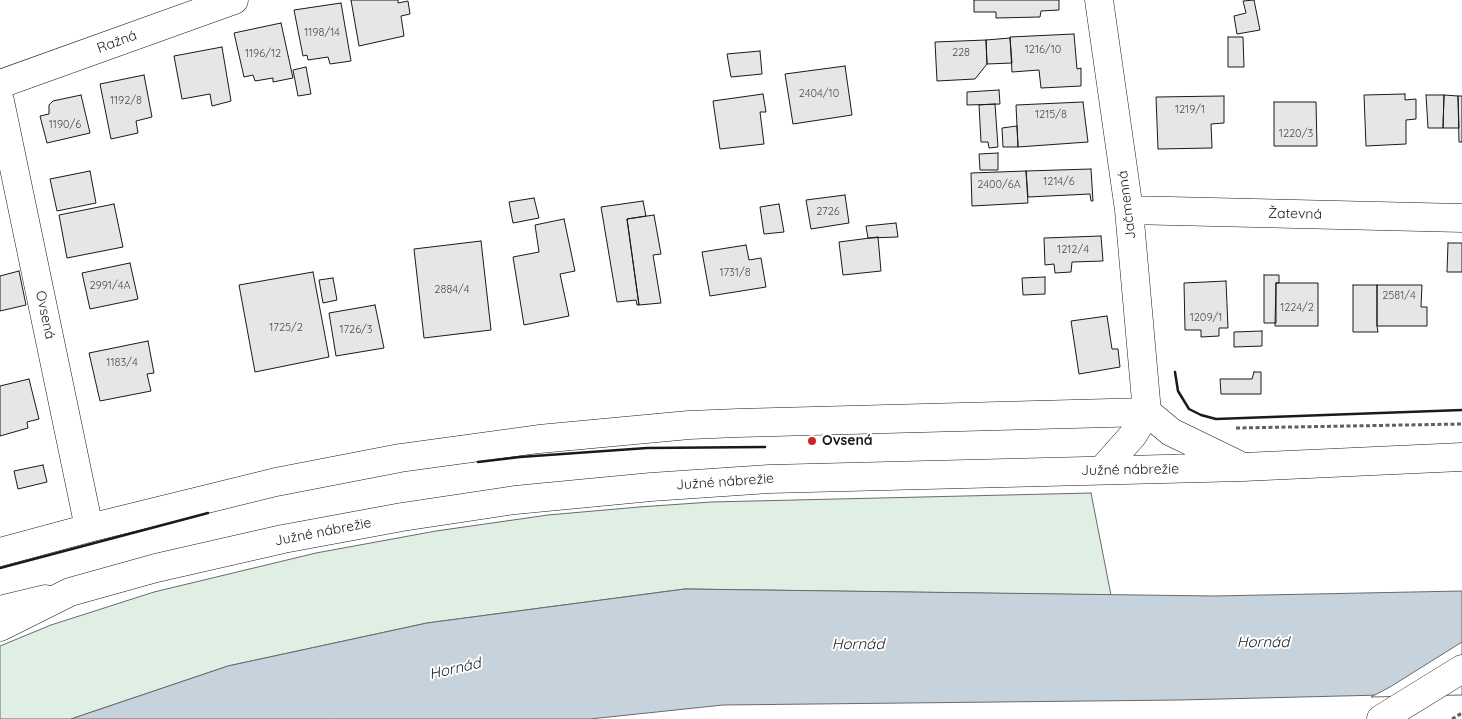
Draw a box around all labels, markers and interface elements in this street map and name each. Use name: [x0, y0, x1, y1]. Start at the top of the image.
house number: 1198/14: [304, 26, 340, 40]
street label: Ražná: [95, 27, 139, 57]
house number: 1216/10: [1025, 43, 1061, 57]
house number: 228: [952, 46, 970, 60]
house number: 1196/12: [245, 47, 281, 61]
house number: 2404/10: [799, 87, 839, 101]
house number: 1192/8: [110, 94, 142, 108]
house number: 1219/1: [1175, 103, 1205, 117]
house number: 1215/8: [1035, 108, 1067, 122]
house number: 1190/6: [49, 118, 81, 132]
house number: 1220/3: [1279, 127, 1313, 141]
street label: Jačmenná: [1114, 170, 1140, 240]
house number: 1214/6: [1043, 175, 1075, 189]
house number: 2400/6A: [977, 178, 1021, 192]
house number: 2726: [816, 205, 840, 219]
street label: Žatevná: [1268, 205, 1322, 223]
house number: 1212/4: [1057, 243, 1089, 257]
house number: 1731/8: [719, 266, 751, 280]
house number: 2991/4A: [89, 279, 131, 293]
house number: 2884/4: [434, 283, 470, 297]
street label: Ovsená: [32, 289, 58, 341]
house number: 2581/4: [1382, 289, 1416, 303]
house number: 1224/2: [1280, 301, 1314, 315]
house number: 1209/1: [1190, 311, 1222, 325]
house number: 1725/2: [269, 321, 303, 335]
house number: 1726/3: [339, 323, 373, 337]
house number: 1183/4: [106, 356, 138, 370]
place label: Ovsená: [822, 433, 873, 449]
marker: Ovsená: [806, 435, 818, 447]
street label: Južné nábrežie: [1081, 461, 1179, 479]
street label: Južné nábrežie: [675, 470, 775, 494]
street label: Južné nábrežie: [273, 514, 373, 550]
water label: Hornád: [1237, 633, 1289, 651]
water label: Hornád: [832, 635, 884, 653]
water label: Hornád: [427, 654, 483, 684]

